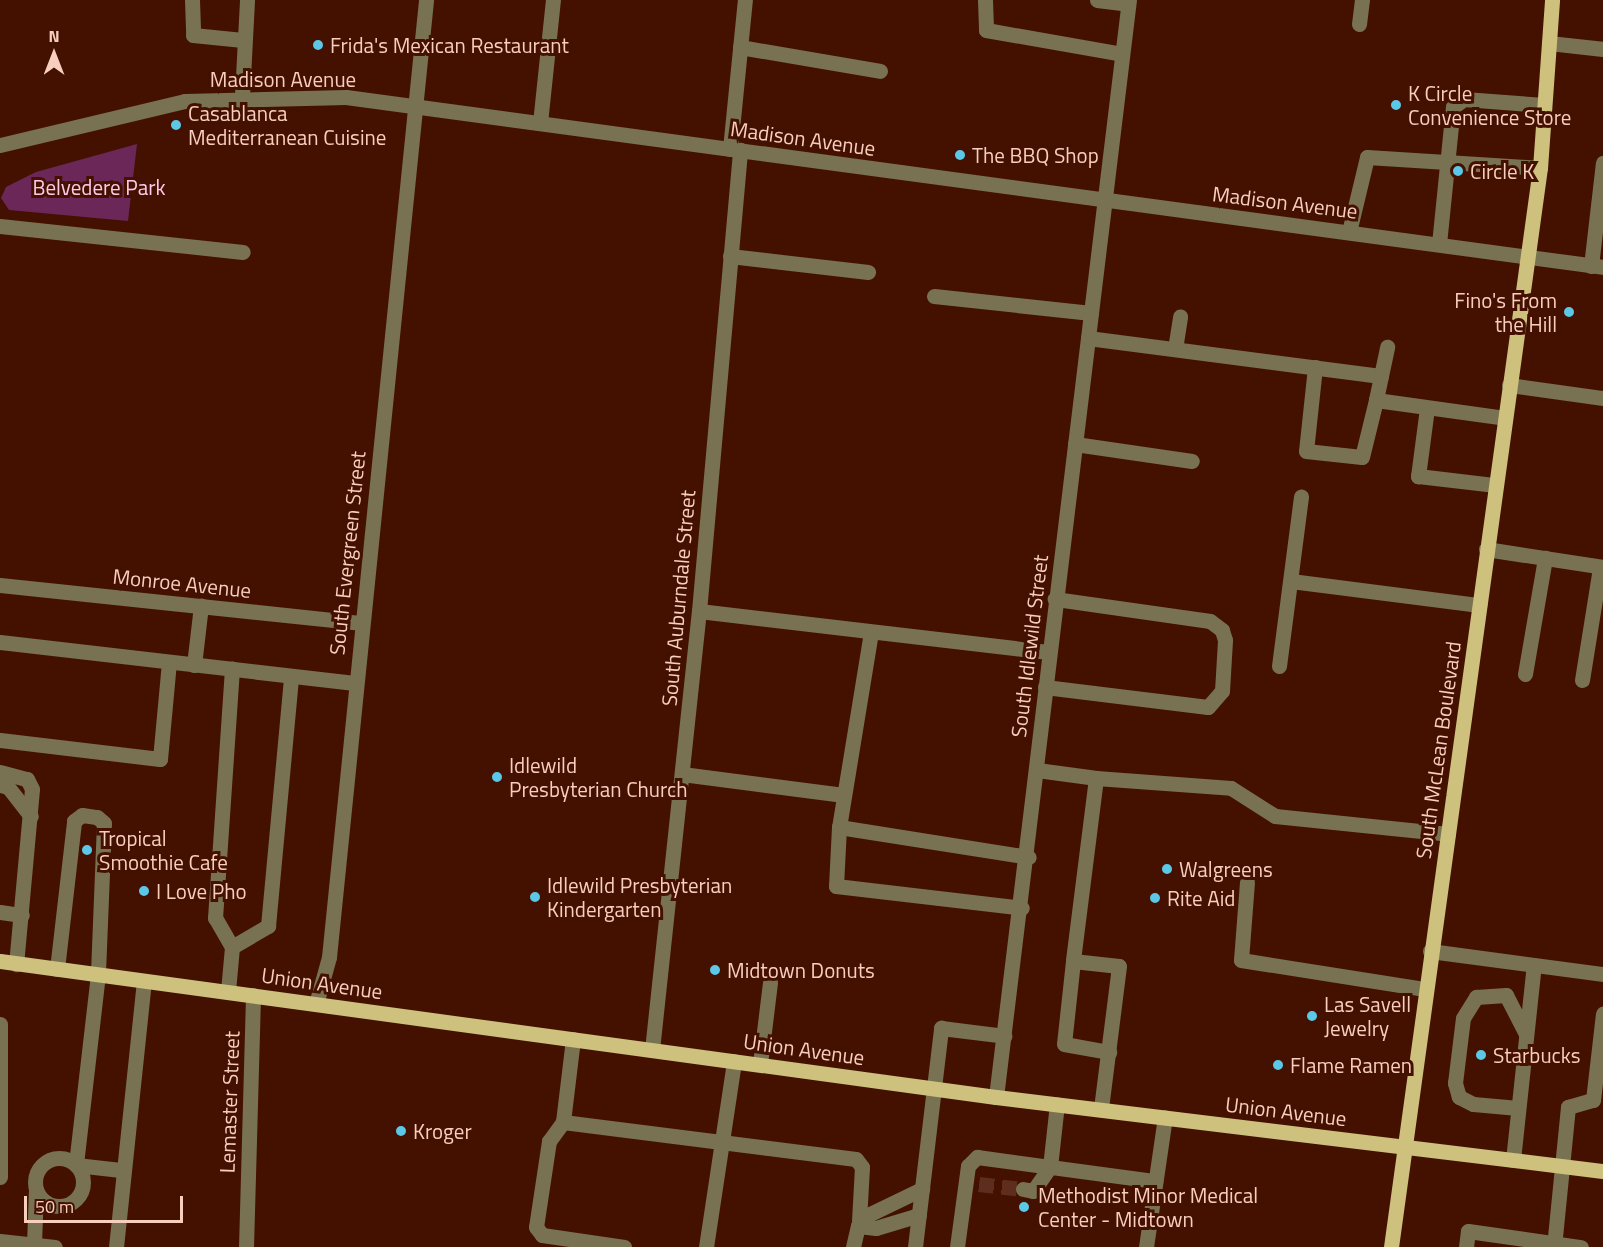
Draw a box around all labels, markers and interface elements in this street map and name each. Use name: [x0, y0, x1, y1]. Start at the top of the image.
north arrow: [24, 24, 84, 84]
text: N: [48, 24, 60, 48]
place label: Frida's Mexican Restaurant: [330, 32, 569, 58]
marker: Frida's Mexican Restaurant: [311, 38, 325, 52]
street label: Madison Avenue: [210, 66, 356, 92]
place label: K Circle Convenience Store: [1408, 80, 1571, 130]
marker: K Circle Convenience Store: [1389, 98, 1403, 112]
place label: Casablanca Mediterranean Cuisine: [188, 100, 386, 150]
street label: Madison Avenue: [729, 115, 877, 161]
marker: Casablanca Mediterranean Cuisine: [169, 118, 183, 132]
place label: The BBQ Shop: [972, 142, 1099, 168]
marker: The BBQ Shop: [953, 148, 967, 162]
place label: Circle K: [1470, 158, 1534, 184]
marker: Circle K: [1451, 164, 1465, 178]
park label: Belvedere Park: [32, 174, 166, 200]
street label: Madison Avenue: [1211, 181, 1359, 223]
place label: Fino's From the Hill: [1454, 287, 1557, 337]
marker: Fino's From the Hill: [1562, 305, 1576, 319]
street label: South Evergreen Street: [324, 450, 370, 656]
street label: South Auburndale Street: [656, 489, 700, 707]
street label: South Idlewild Street: [1005, 553, 1053, 739]
street label: Monroe Avenue: [112, 563, 252, 603]
street label: South McLean Boulevard: [1410, 640, 1466, 860]
place label: Idlewild Presbyterian Church: [509, 752, 687, 802]
marker: Idlewild Presbyterian Church: [490, 770, 504, 784]
place label: Tropical Smoothie Cafe: [99, 825, 228, 875]
marker: Tropical Smoothie Cafe: [80, 843, 94, 857]
place label: Walgreens: [1179, 856, 1273, 882]
marker: Walgreens: [1160, 862, 1174, 876]
place label: Idlewild Presbyterian Kindergarten: [547, 872, 732, 922]
place label: I Love Pho: [156, 878, 247, 904]
marker: I Love Pho: [137, 884, 151, 898]
place label: Rite Aid: [1167, 885, 1235, 911]
marker: Idlewild Presbyterian Kindergarten: [528, 890, 542, 904]
marker: Rite Aid: [1148, 891, 1162, 905]
place label: Midtown Donuts: [727, 957, 875, 983]
street label: Union Avenue: [260, 962, 384, 1004]
marker: Midtown Donuts: [708, 963, 722, 977]
place label: Las Savell Jewelry: [1324, 991, 1411, 1041]
marker: Las Savell Jewelry: [1305, 1009, 1319, 1023]
street label: Union Avenue: [742, 1028, 866, 1070]
street label: Lemaster Street: [214, 1030, 244, 1174]
place label: Starbucks: [1493, 1042, 1581, 1068]
marker: Starbucks: [1474, 1048, 1488, 1062]
place label: Flame Ramen: [1290, 1052, 1412, 1078]
marker: Flame Ramen: [1271, 1058, 1285, 1072]
street label: Union Avenue: [1224, 1091, 1348, 1131]
place label: Kroger: [413, 1118, 472, 1144]
marker: Kroger: [394, 1124, 408, 1138]
place label: Methodist Minor Medical Center - Midtown: [1038, 1182, 1258, 1232]
scale bar: [27, 1184, 186, 1222]
text: 50 m: [35, 1193, 74, 1220]
marker: Methodist Minor Medical Center - Midtown: [1015, 1198, 1033, 1216]

